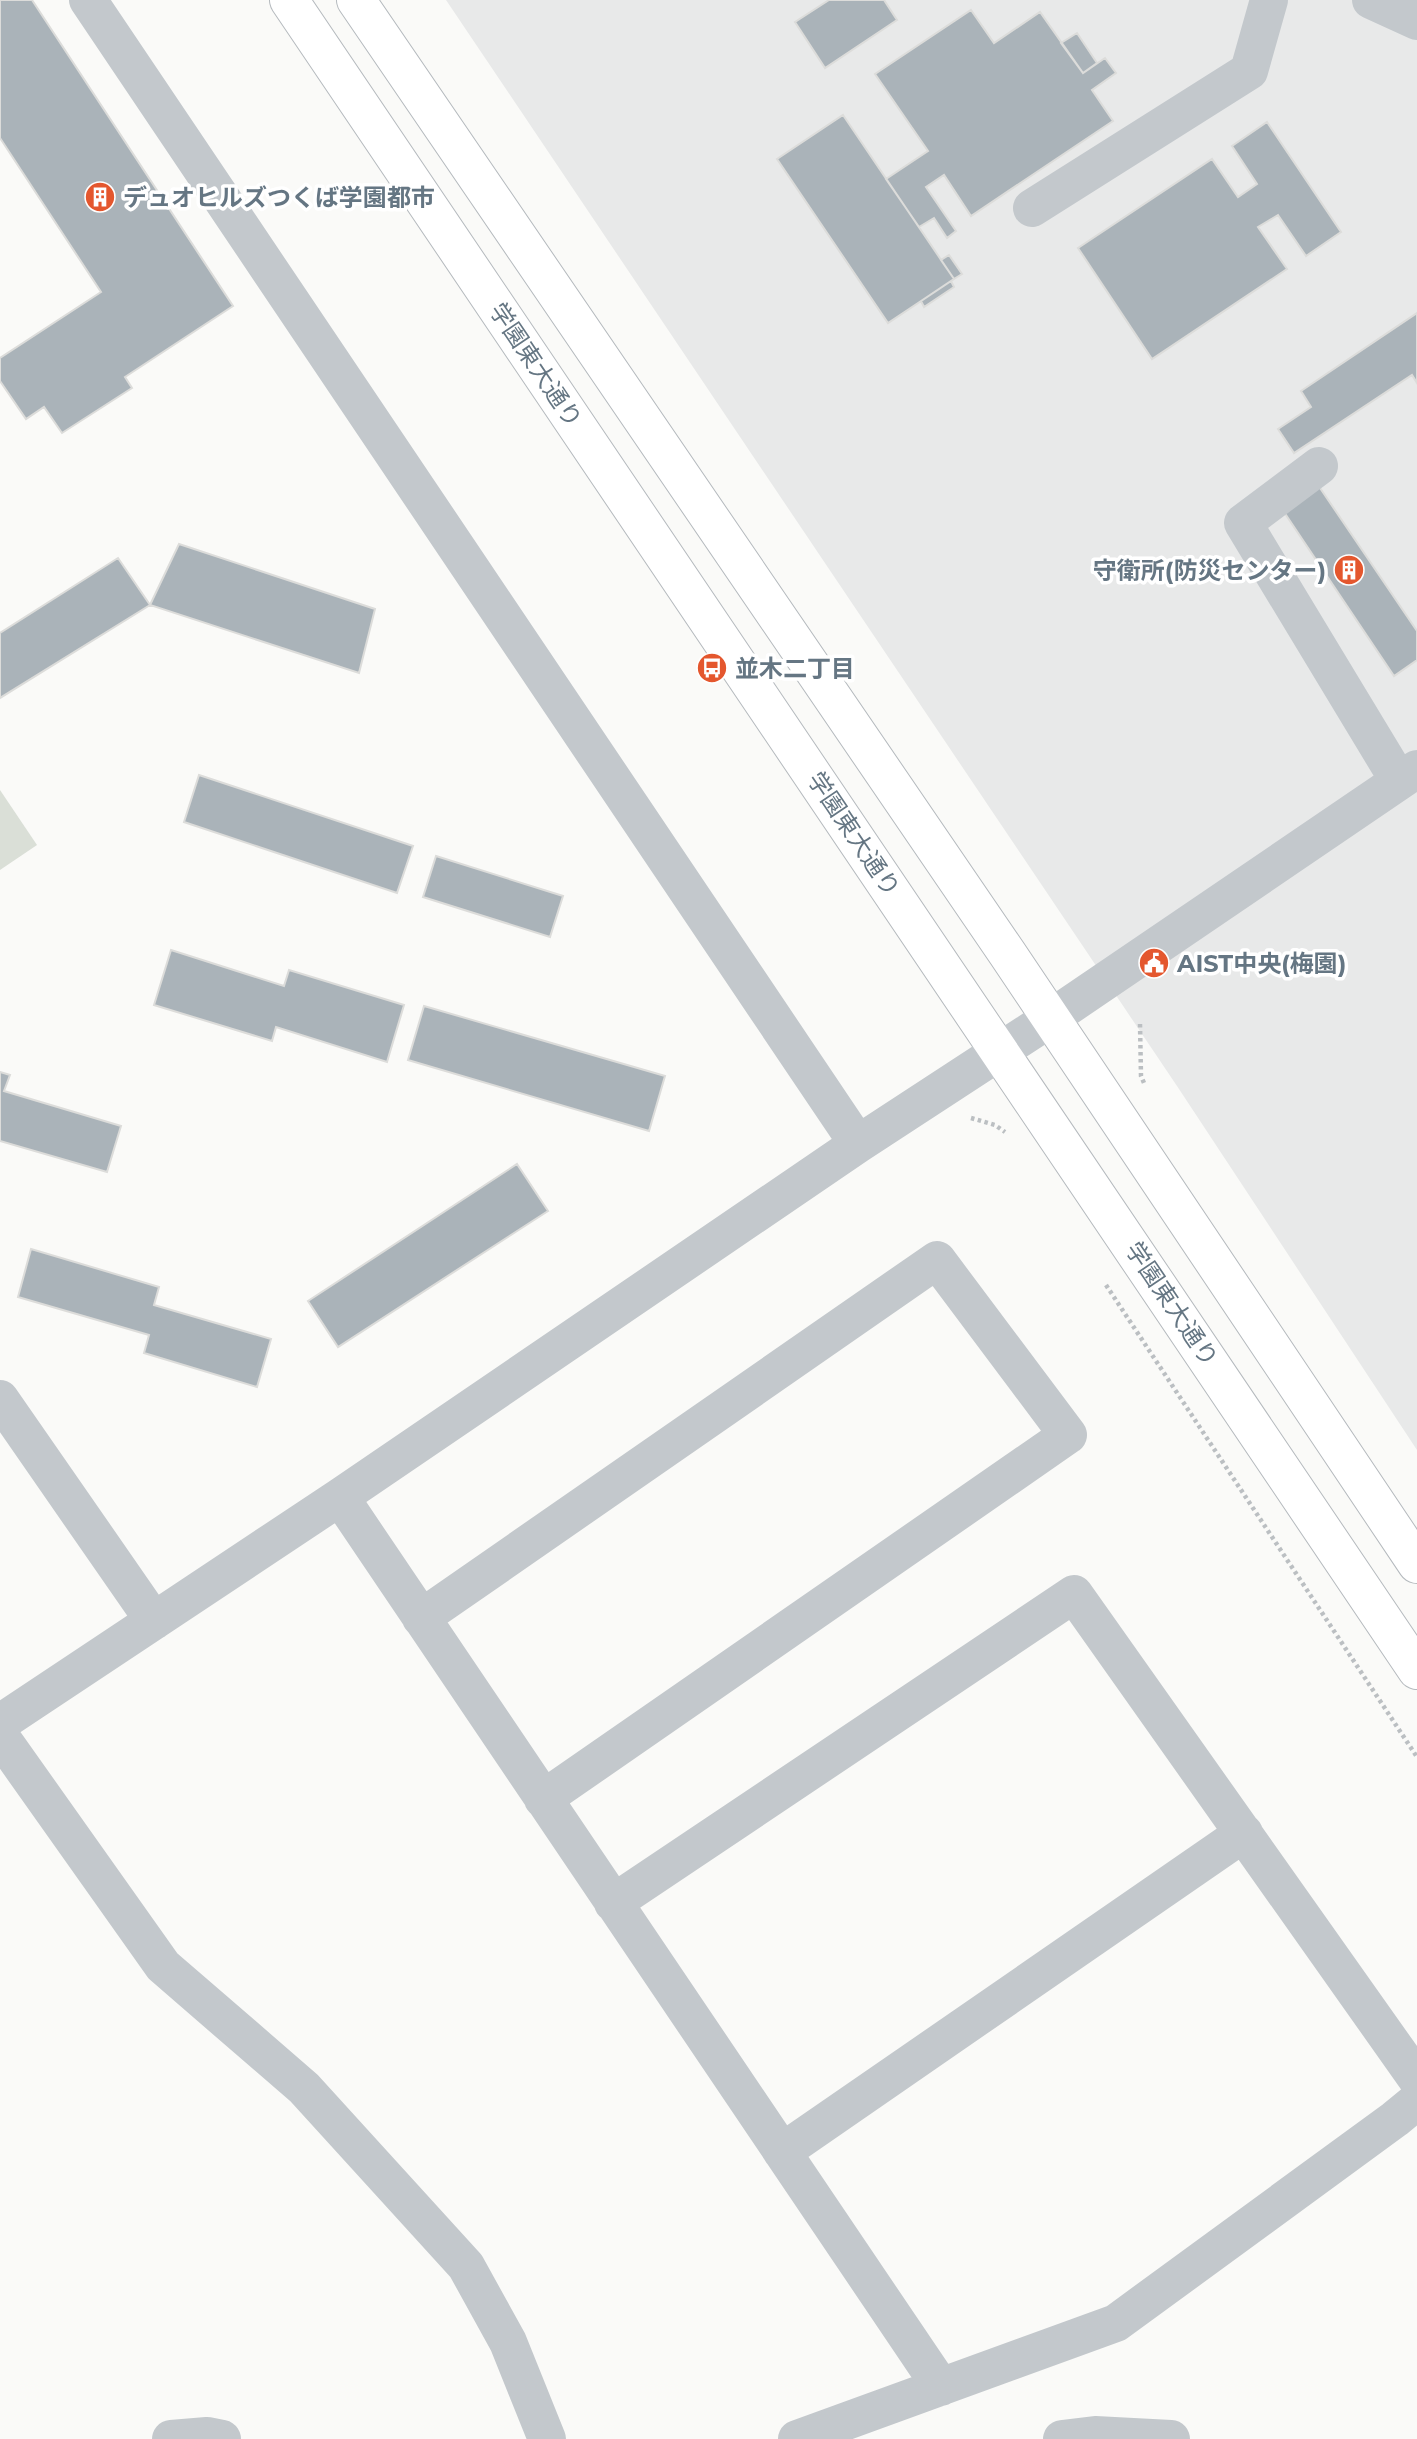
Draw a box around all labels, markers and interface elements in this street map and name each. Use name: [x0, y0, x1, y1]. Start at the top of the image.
building icon: デュオヒルズつくば学園都市: [83, 180, 117, 214]
place label: デュオヒルズつくば学園都市: [123, 183, 435, 212]
street label: 学園東大通り: [484, 297, 588, 433]
building icon: 守衛所(防災センター): [1332, 553, 1366, 587]
place label: 守衛所(防災センター): [1093, 556, 1326, 585]
bus stop icon: 並木二丁目: [695, 651, 729, 685]
place label: 並木二丁目: [735, 654, 855, 683]
street label: 学園東大通り: [802, 766, 906, 902]
public building icon: AIST中央(梅園): [1137, 946, 1171, 980]
place label: AIST中央(梅園): [1176, 949, 1346, 978]
street label: 学園東大通り: [1120, 1236, 1224, 1372]

